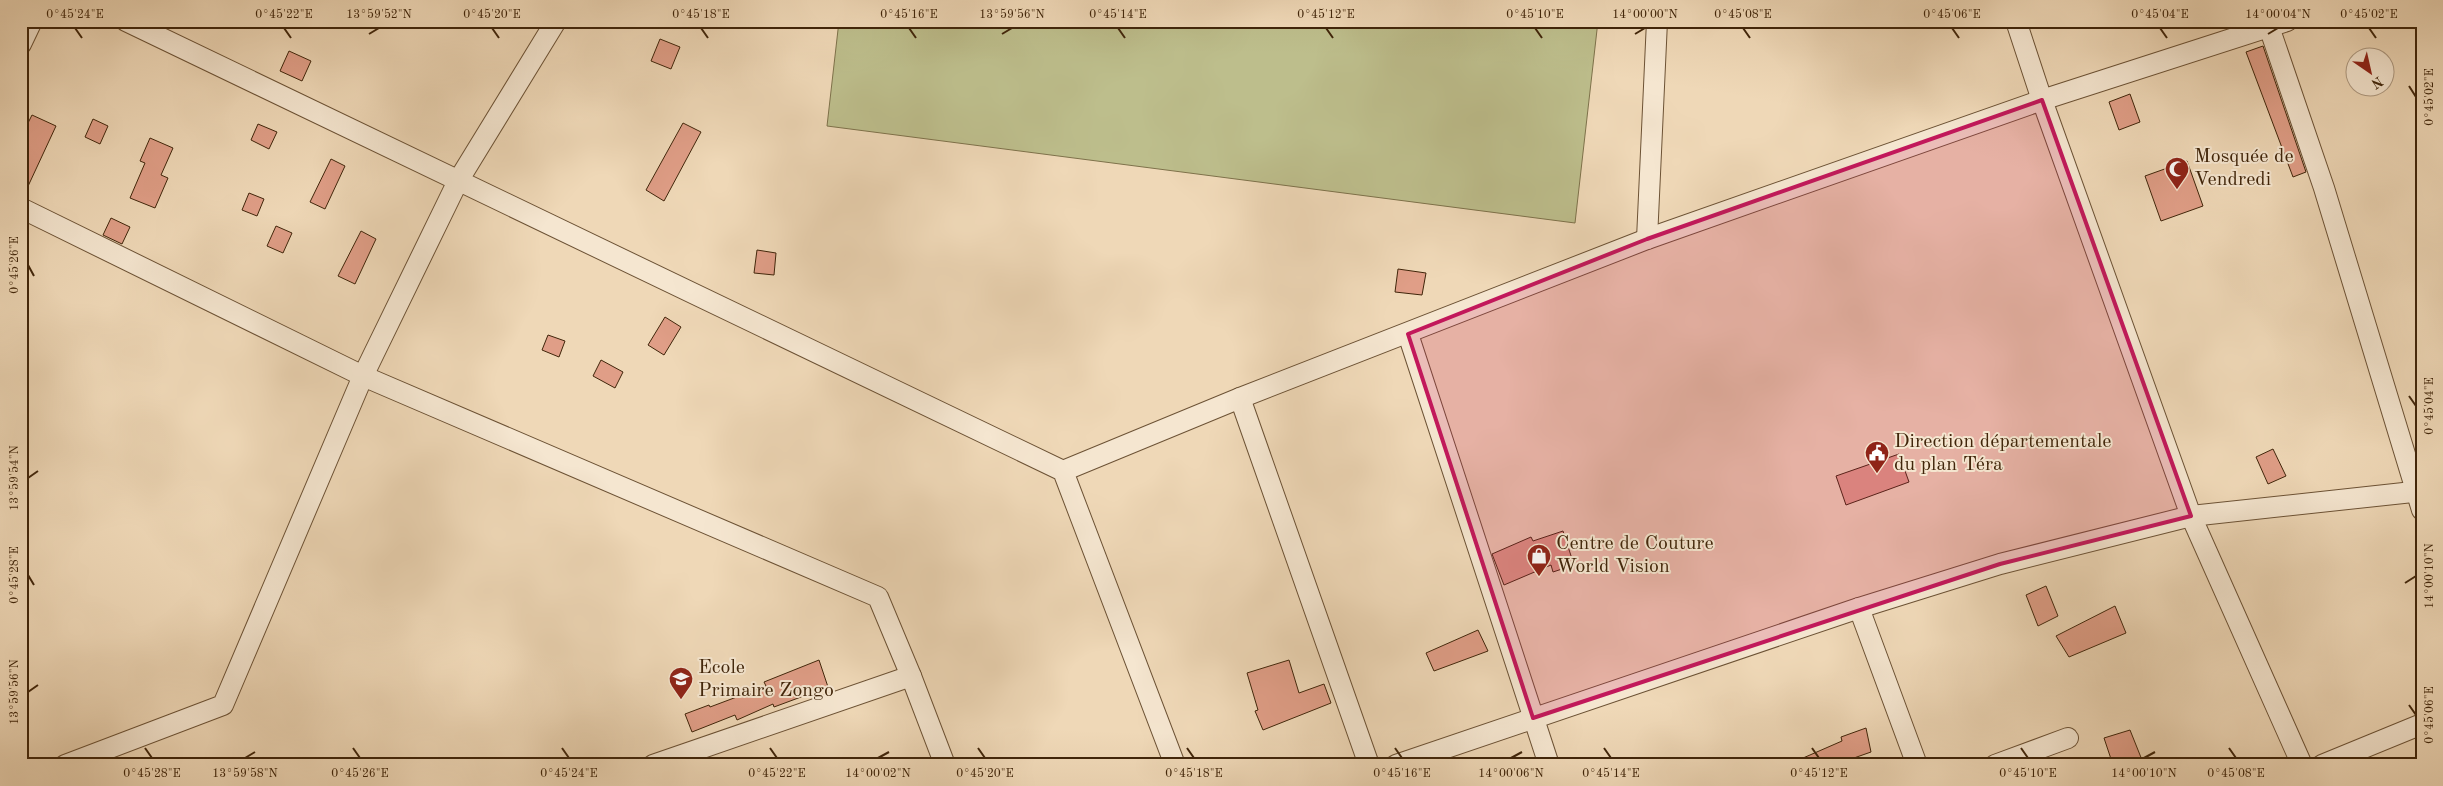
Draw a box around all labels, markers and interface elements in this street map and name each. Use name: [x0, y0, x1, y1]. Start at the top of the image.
text: 0°45'24"E: [46, 8, 104, 21]
text: 0°45'22"E: [255, 8, 313, 21]
text: 13°59'52"N: [346, 8, 412, 21]
text: 0°45'20"E: [463, 8, 521, 21]
text: 0°45'18"E: [672, 8, 730, 21]
text: 0°45'16"E: [880, 8, 938, 21]
text: 13°59'56"N: [979, 8, 1045, 21]
text: 0°45'14"E: [1089, 8, 1147, 21]
text: 0°45'12"E: [1297, 8, 1355, 21]
text: 0°45'10"E: [1506, 8, 1564, 21]
text: 0°45'08"E: [1714, 8, 1772, 21]
text: 0°45'06"E: [1923, 8, 1981, 21]
text: 0°45'04"E: [2131, 8, 2189, 21]
text: 0°45'02"E: [2340, 8, 2398, 21]
text: 14°00'00"N: [1612, 9, 1678, 21]
text: 14°00'04"N: [2245, 9, 2311, 21]
north arrow: [2346, 48, 2396, 98]
text: 0°45'02"E: [2423, 68, 2436, 126]
text: N: [2368, 73, 2385, 91]
place label: Mosquée de Vendredi: [2194, 147, 2294, 190]
mosque icon: Mosquée de Vendredi: [2164, 156, 2190, 190]
text: 0°45'26"E: [8, 236, 21, 294]
text: 0°45'04"E: [2423, 377, 2436, 435]
place label: Direction départementale du plan Téra: [1894, 432, 2111, 475]
public building icon: Direction départementale du plan Téra: [1864, 440, 1890, 474]
text: 13°59'54"N: [8, 445, 21, 511]
place label: Centre de Couture World Vision: [1556, 534, 1714, 577]
shop icon: Centre de Couture World Vision: [1526, 543, 1552, 577]
text: 14°00'10"N: [2424, 543, 2436, 609]
text: 0°45'28"E: [8, 546, 21, 604]
place label: Ecole Primaire Zongo: [698, 658, 834, 701]
text: 13°59'56"N: [8, 659, 21, 725]
school or university icon: Ecole Primaire Zongo: [668, 666, 694, 700]
text: 0°45'06"E: [2423, 686, 2436, 744]
text: 0°45'28"E: [123, 767, 181, 780]
text: 13°59'58"N: [212, 767, 278, 780]
text: 0°45'26"E: [331, 767, 389, 780]
text: 0°45'24"E: [540, 767, 598, 780]
text: 0°45'22"E: [748, 767, 806, 780]
text: 0°45'20"E: [956, 767, 1014, 780]
text: 0°45'18"E: [1165, 767, 1223, 780]
text: 0°45'16"E: [1373, 767, 1431, 780]
text: 0°45'14"E: [1582, 767, 1640, 780]
text: 0°45'12"E: [1790, 767, 1848, 780]
text: 0°45'10"E: [1999, 767, 2057, 780]
text: 0°45'08"E: [2207, 767, 2265, 780]
text: 14°00'02"N: [845, 768, 911, 780]
text: 14°00'06"N: [1478, 768, 1544, 780]
text: 14°00'10"N: [2111, 768, 2177, 780]

